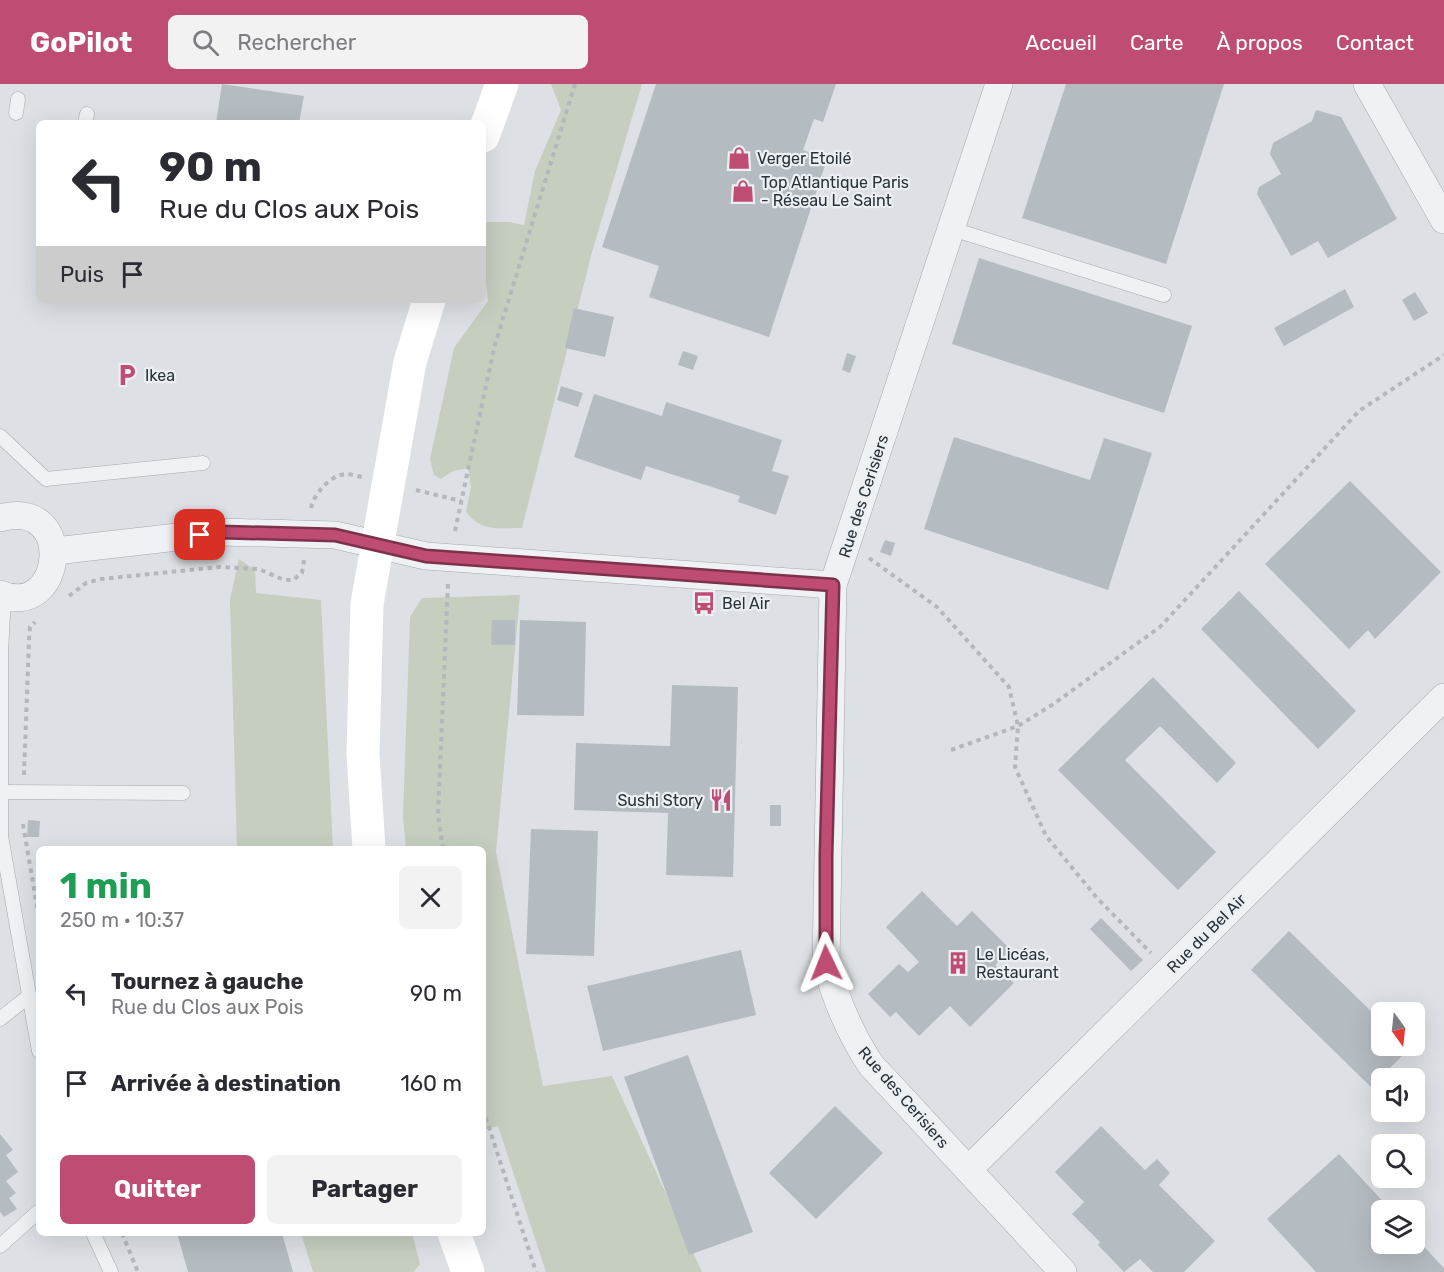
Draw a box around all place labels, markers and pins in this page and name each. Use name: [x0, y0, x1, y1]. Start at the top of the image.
shop icon: Verger Etoilé: [726, 145, 752, 171]
place label: Verger Etoilé: [757, 149, 851, 168]
place label: Top Atlantique Paris - Réseau Le Saint: [761, 173, 909, 210]
shop icon: Top Atlantique Paris - Réseau Le Saint: [730, 178, 756, 204]
parking icon: Ikea: [114, 362, 140, 388]
place label: Ikea: [145, 366, 175, 385]
pin: [174, 509, 225, 560]
bus stop icon: Bel Air: [691, 590, 717, 616]
place label: Bel Air: [722, 594, 770, 613]
restaurant icon: Sushi Story: [708, 787, 734, 813]
place label: Sushi Story: [617, 791, 703, 810]
place label: Le Licéas, Restaurant: [976, 945, 1059, 982]
building icon: Le Licéas, Restaurant: [945, 950, 971, 976]

